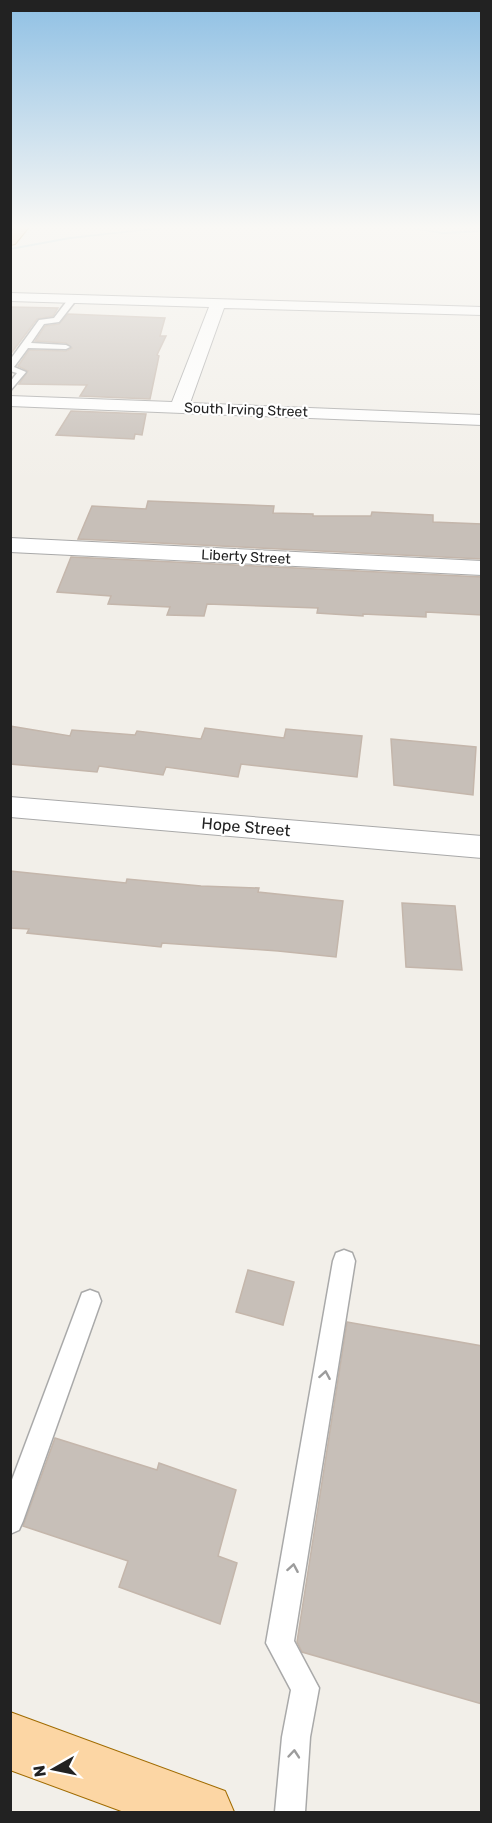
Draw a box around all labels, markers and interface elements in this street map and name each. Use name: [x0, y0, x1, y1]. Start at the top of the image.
street label: South Irving Street: [184, 399, 309, 421]
street label: Liberty Street: [201, 546, 292, 568]
street label: Hope Street: [201, 814, 291, 840]
one-way arrow: [318, 1371, 331, 1381]
one-way arrow: [286, 1563, 298, 1572]
north arrow: [24, 1739, 84, 1799]
one-way arrow: [288, 1750, 301, 1759]
text: N: [29, 1764, 50, 1778]

